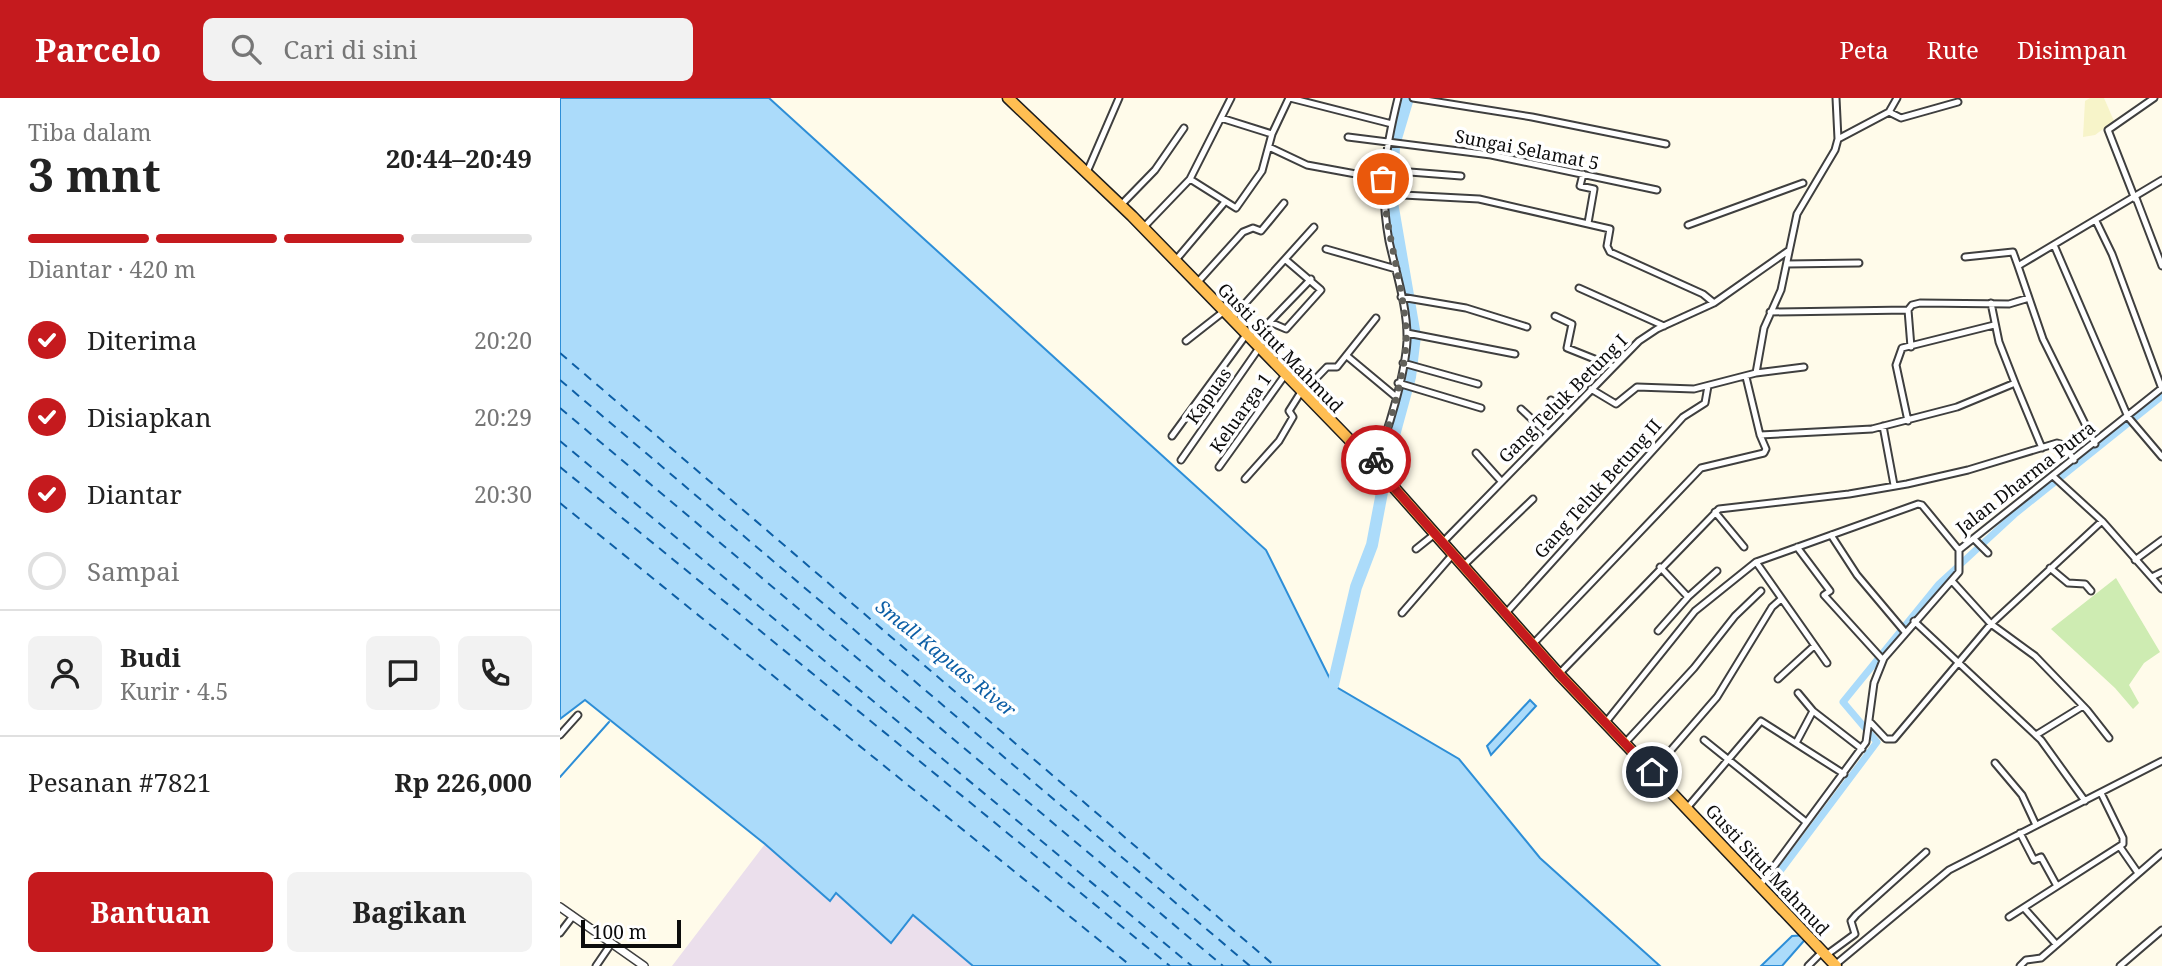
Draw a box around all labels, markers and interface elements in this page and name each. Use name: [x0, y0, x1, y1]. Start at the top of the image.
search box: [203, 18, 693, 81]
text: Parcelo: [35, 27, 161, 72]
icon: search: [227, 30, 265, 68]
text: Cari di sini: [283, 31, 417, 67]
text: Peta: [1839, 33, 1889, 66]
text: Rute: [1927, 33, 1979, 66]
text: Disimpan: [2017, 33, 2127, 66]
text: Tiba dalam: [28, 116, 151, 148]
street label: Sungai Selamat 5: [1453, 123, 1601, 175]
text: 20:44–20:49: [386, 140, 532, 176]
text: 3 mnt: [28, 143, 161, 205]
pin: [1353, 149, 1413, 209]
icon: bag: [1364, 160, 1402, 198]
text: Diantar · 420 m: [28, 253, 196, 285]
street label: Gusti Situt Mahmud: [1213, 277, 1349, 417]
icon: check: [28, 321, 66, 359]
text: Diterima: [87, 322, 197, 358]
text: 20:20: [474, 324, 532, 356]
street label: Gang Teluk Betung I: [1493, 329, 1632, 468]
street label: Kapuas: [1180, 363, 1236, 428]
street label: Keluarga 1: [1204, 368, 1276, 457]
icon: check: [28, 398, 66, 436]
text: Disiapkan: [87, 399, 212, 435]
text: 20:29: [474, 401, 532, 433]
street label: Gang Teluk Betung II: [1528, 414, 1666, 563]
street label: Jalan Dharma Putra: [1950, 415, 2100, 540]
courier: [1341, 425, 1411, 495]
icon: bike: [1357, 441, 1395, 479]
icon: check: [28, 475, 66, 513]
text: Diantar: [87, 476, 182, 512]
text: 20:30: [474, 478, 532, 510]
text: Sampai: [87, 553, 179, 589]
water label: Small Kapuas River: [871, 593, 1022, 723]
button: person: [28, 636, 102, 710]
button: chat: [366, 636, 440, 710]
button: phone: [458, 636, 532, 710]
text: Budi: [120, 639, 181, 675]
text: Kurir · 4.5: [120, 675, 228, 707]
pin: [1622, 742, 1682, 802]
icon: home: [1633, 753, 1671, 791]
text: Pesanan #7821: [28, 764, 212, 800]
text: Rp 226,000: [394, 764, 532, 800]
street label: Gusti Situt Mahmud: [1700, 798, 1835, 940]
button: Bantuan: [28, 872, 273, 952]
button: Bagikan: [287, 872, 532, 952]
scale bar: [581, 917, 681, 949]
text: 100 m: [592, 919, 647, 945]

